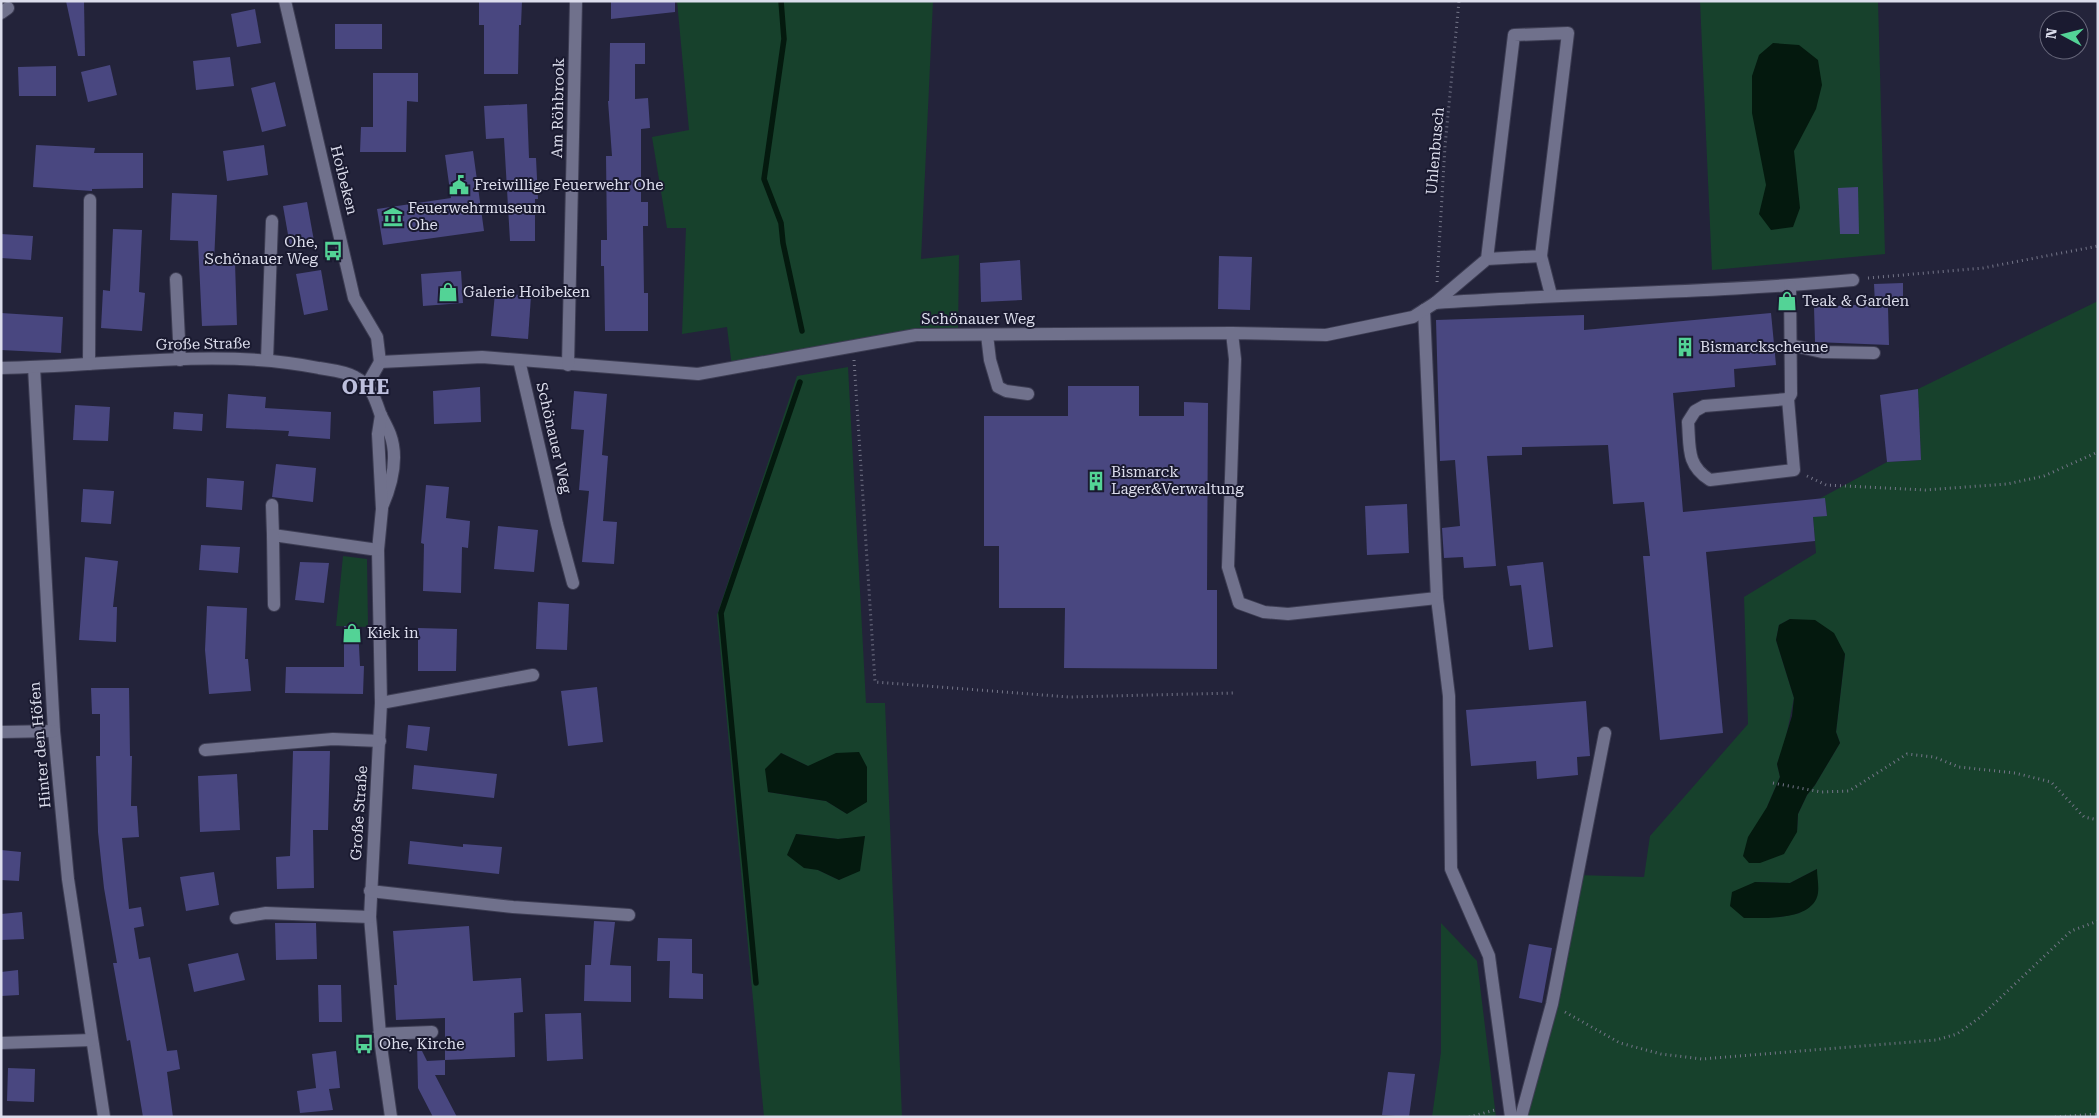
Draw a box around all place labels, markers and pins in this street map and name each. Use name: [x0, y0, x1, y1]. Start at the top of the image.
public building icon: Freiwillige Feuerwehr Ohe: [448, 174, 470, 196]
place label: Freiwillige Feuerwehr Ohe: [474, 176, 664, 194]
place label: Feuerwehrmuseum Ohe: [408, 199, 546, 234]
museum icon: Feuerwehrmuseum Ohe: [382, 206, 404, 228]
place label: Ohe, Schönauer Weg: [205, 233, 318, 268]
bus stop icon: Ohe, Schönauer Weg: [322, 240, 344, 262]
shop icon: Galerie Hoibeken: [437, 281, 459, 303]
place label: Galerie Hoibeken: [463, 283, 590, 301]
shop icon: Teak & Garden: [1776, 290, 1798, 312]
place label: Teak & Garden: [1802, 292, 1909, 310]
building icon: Bismarckscheune: [1674, 336, 1696, 358]
place label: Bismarckscheune: [1700, 338, 1828, 356]
place label: Bismarck Lager&Verwaltung: [1111, 463, 1244, 498]
building icon: Bismarck Lager&Verwaltung: [1085, 470, 1107, 492]
shop icon: Kiek in: [341, 622, 363, 644]
place label: Kiek in: [367, 624, 419, 642]
bus stop icon: Ohe, Kirche: [353, 1033, 375, 1055]
place label: Ohe, Kirche: [379, 1035, 465, 1053]

